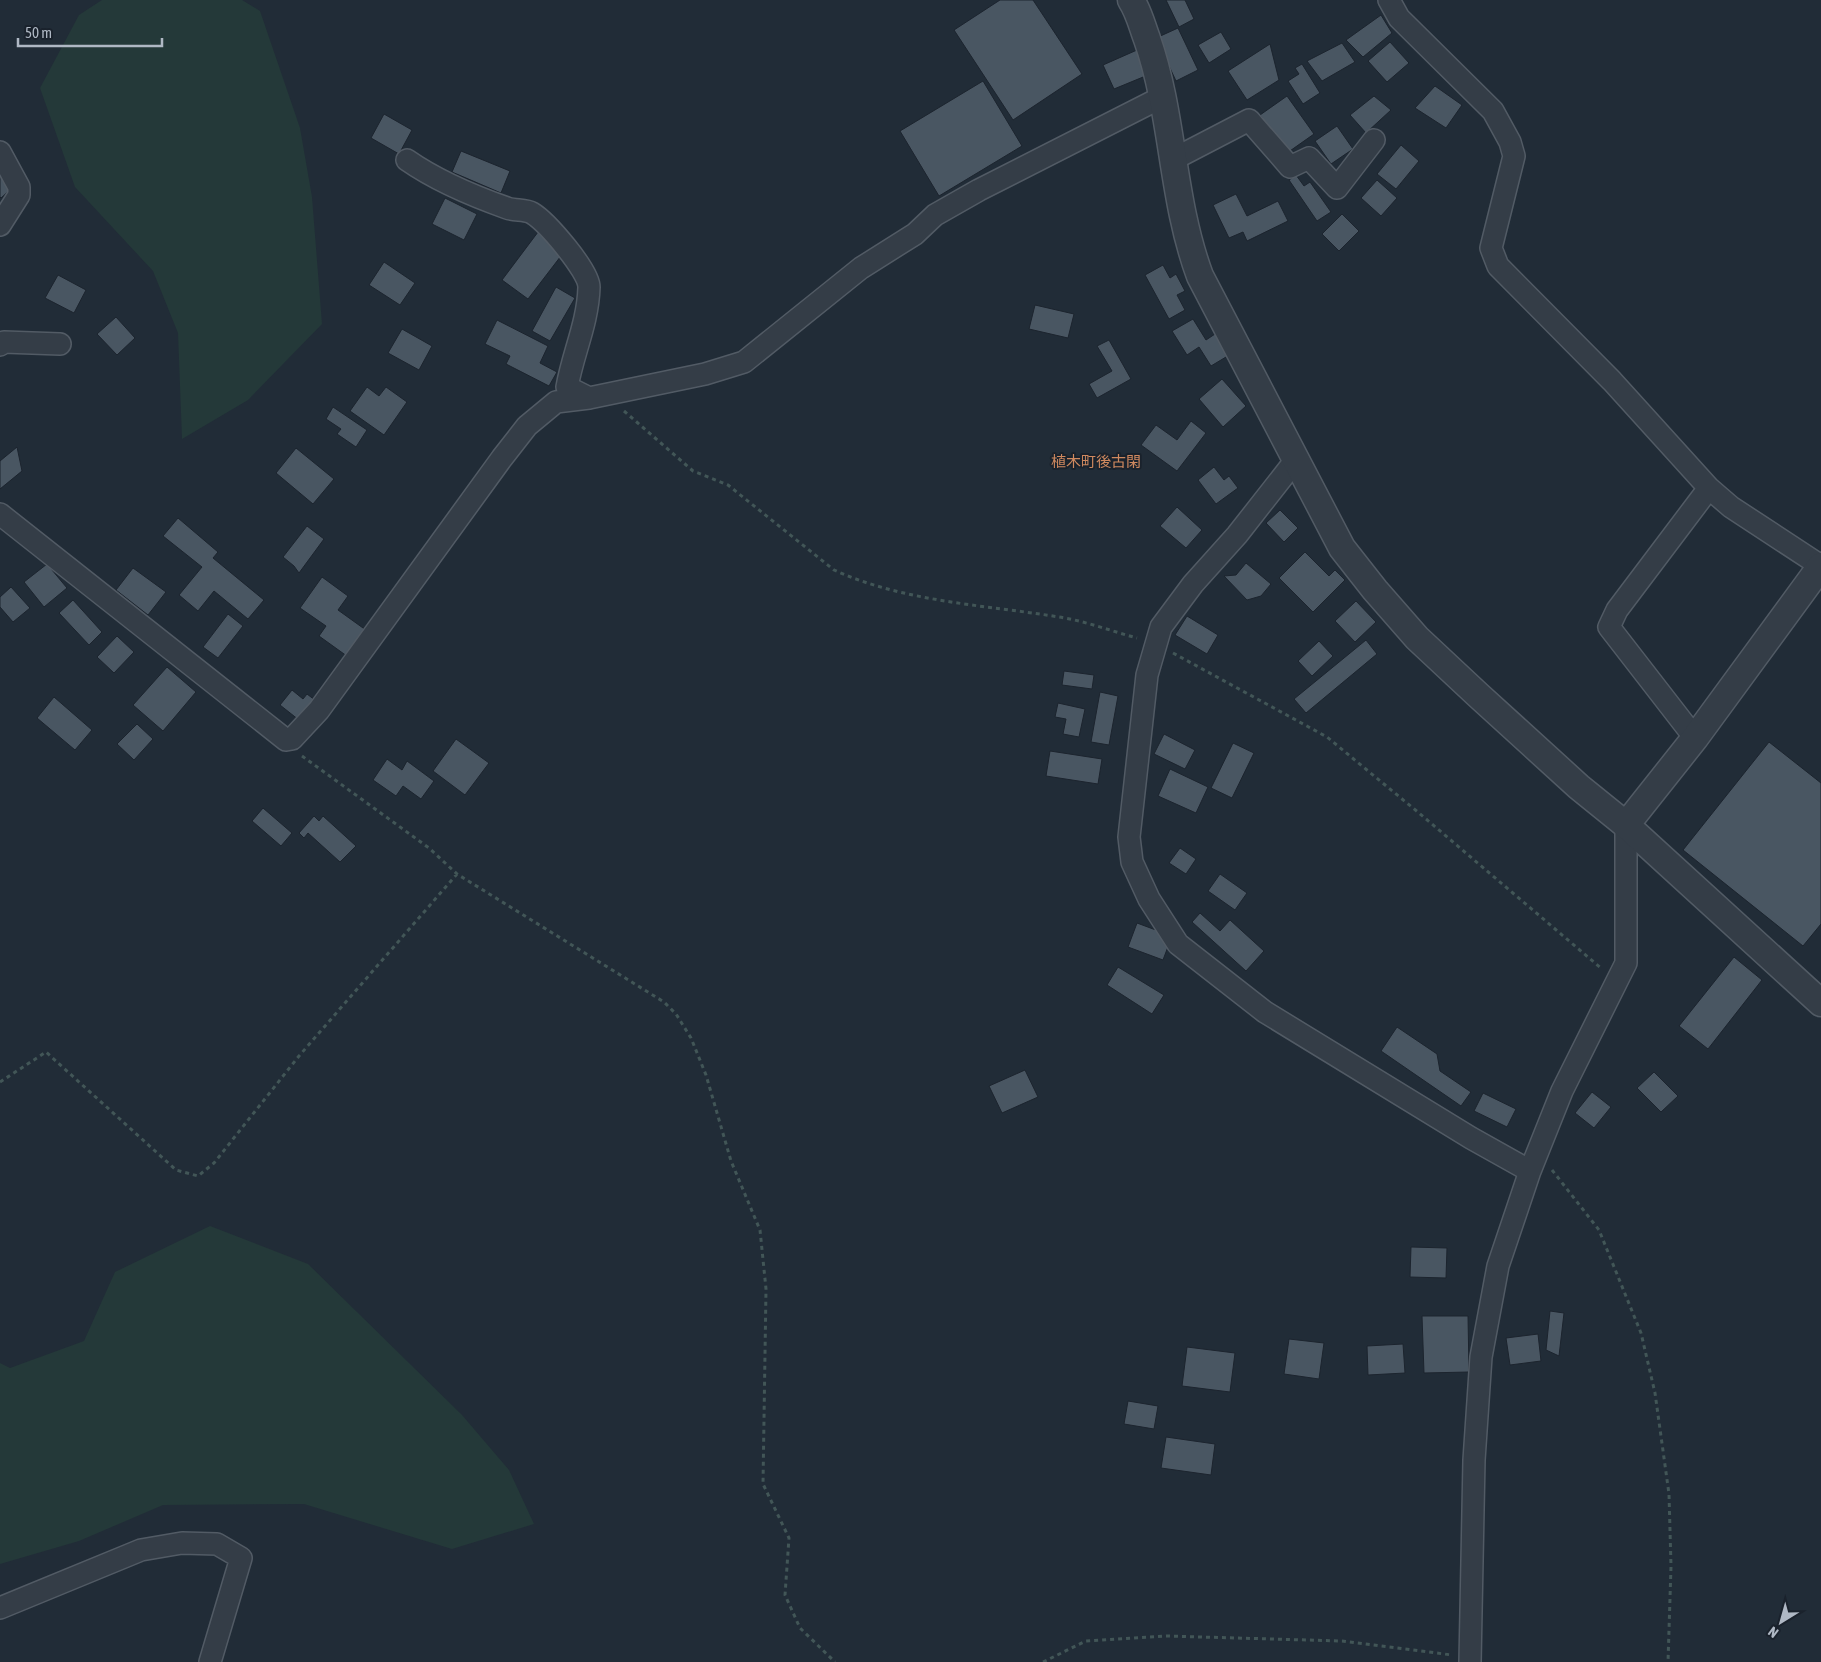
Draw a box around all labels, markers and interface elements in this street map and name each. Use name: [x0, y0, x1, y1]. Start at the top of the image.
scale bar: [18, 15, 161, 47]
text: 50 m: [25, 24, 52, 41]
district label: 植木町後古閑: [1051, 453, 1141, 470]
north arrow: [1756, 1597, 1806, 1647]
text: N: [1765, 1624, 1781, 1641]

